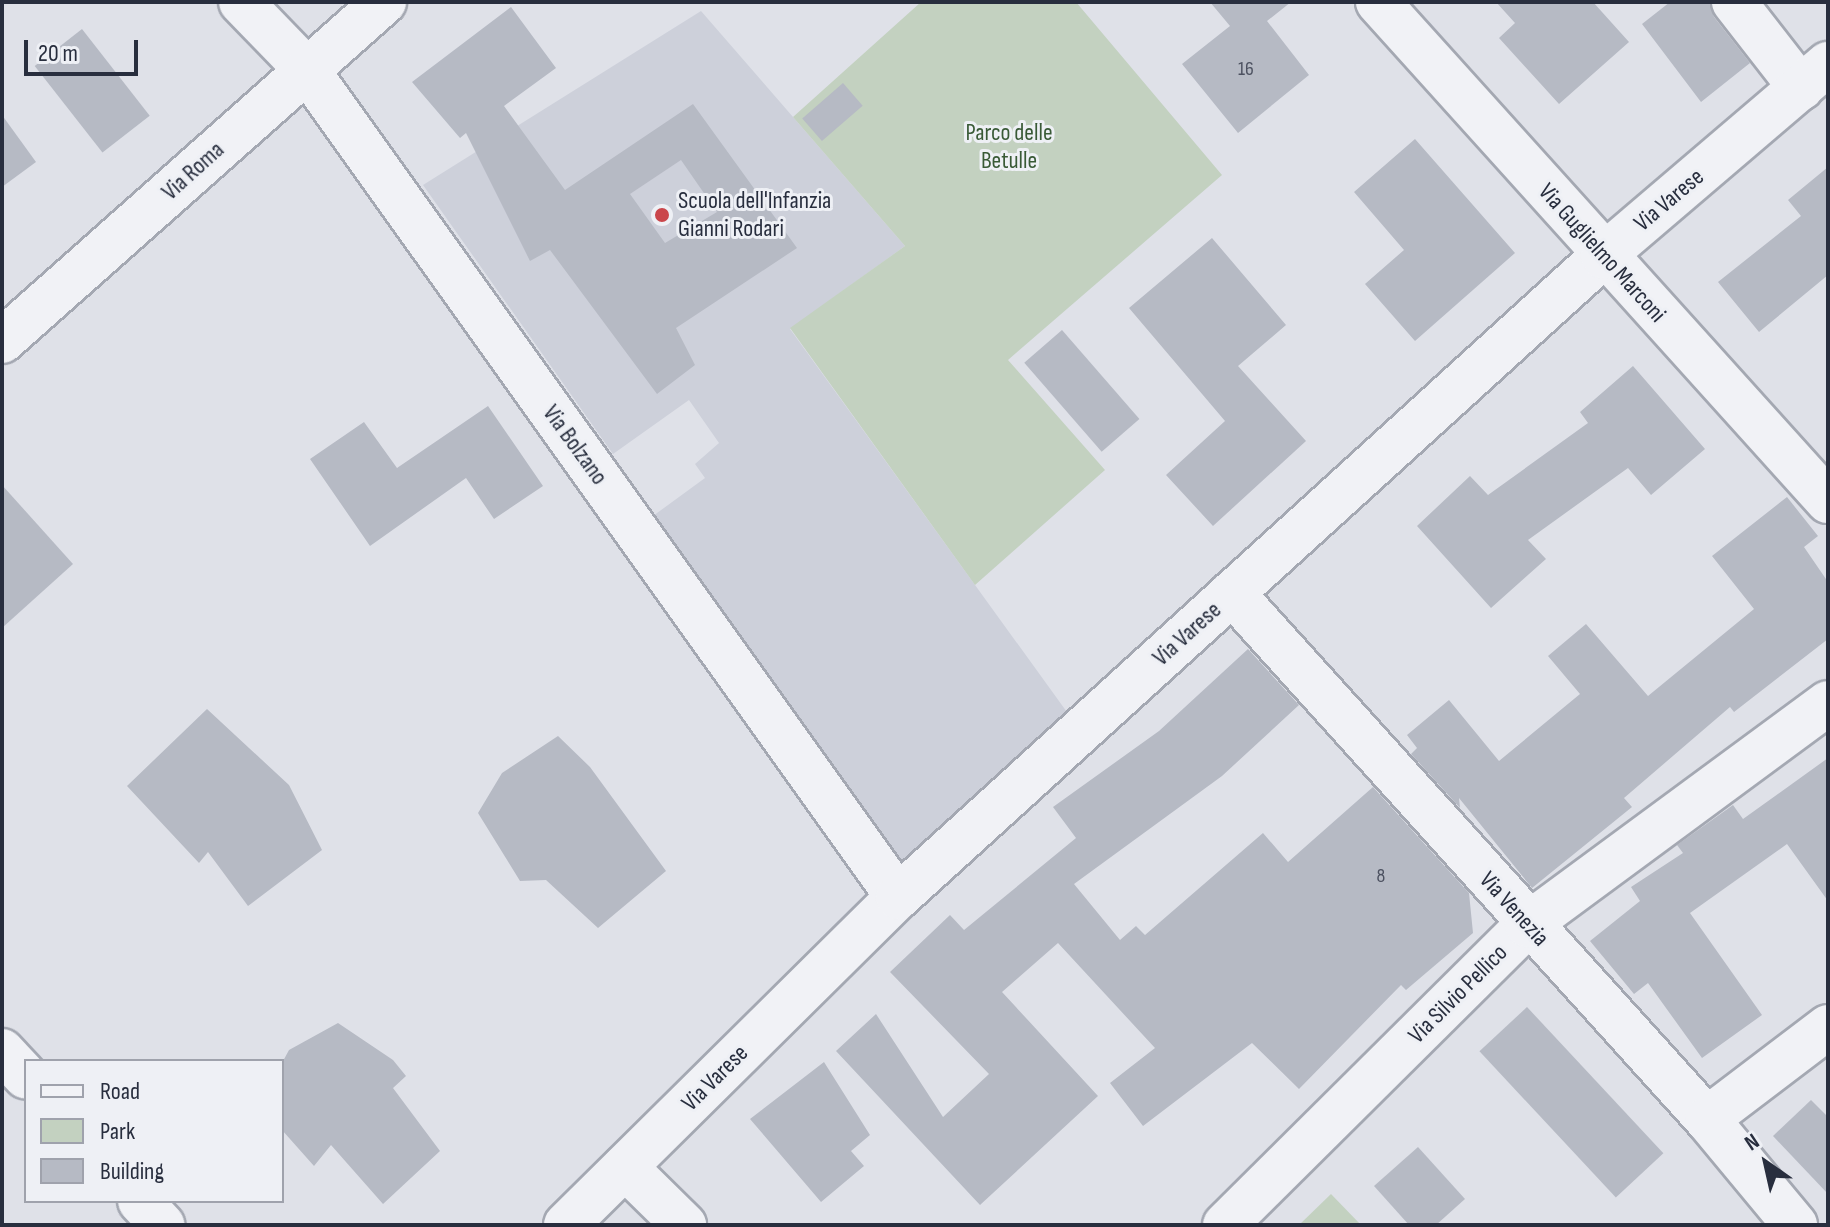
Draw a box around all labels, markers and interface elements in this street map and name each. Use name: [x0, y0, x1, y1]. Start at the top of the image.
scale bar: [28, 24, 142, 74]
text: 20 m: [38, 39, 78, 68]
house number: 16: [1238, 57, 1254, 81]
park label: Parco delle Betulle: [965, 119, 1053, 175]
street label: Via Roma: [156, 136, 230, 206]
street label: Via Varese: [1628, 163, 1710, 237]
street label: Via Guglielmo Marconi: [1532, 178, 1672, 328]
place label: Scuola dell'Infanzia Gianni Rodari: [678, 187, 831, 243]
marker: Scuola dell'Infanzia Gianni Rodari: [653, 206, 671, 224]
street label: Via Bolzano: [536, 400, 614, 490]
street label: Via Varese: [1147, 596, 1227, 672]
house number: 8: [1377, 864, 1385, 888]
street label: Via Venezia: [1473, 866, 1555, 952]
street label: Via Silvio Pellico: [1402, 938, 1514, 1050]
street label: Via Varese: [676, 1039, 754, 1117]
legend: [24, 1059, 284, 1203]
text: Road: [100, 1077, 140, 1106]
text: Park: [100, 1117, 135, 1146]
north arrow: [1726, 1123, 1806, 1203]
text: N: [1740, 1128, 1765, 1157]
text: Building: [100, 1157, 164, 1186]

